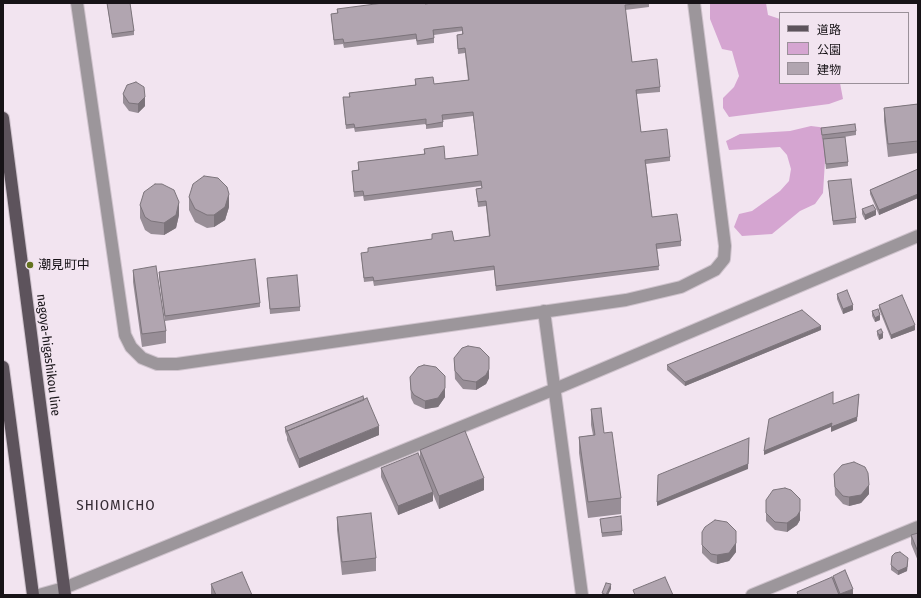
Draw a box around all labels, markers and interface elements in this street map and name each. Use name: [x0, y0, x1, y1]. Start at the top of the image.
legend: [779, 12, 909, 84]
text: 道路: [817, 23, 841, 37]
text: 公園: [817, 43, 841, 57]
text: 建物: [817, 63, 841, 77]
place label: 潮見町中: [38, 257, 90, 273]
marker: 潮見町中: [25, 260, 35, 270]
street label: nagoya-higashikou line: [33, 293, 63, 417]
district label: SHIOMICHO: [76, 497, 156, 515]

